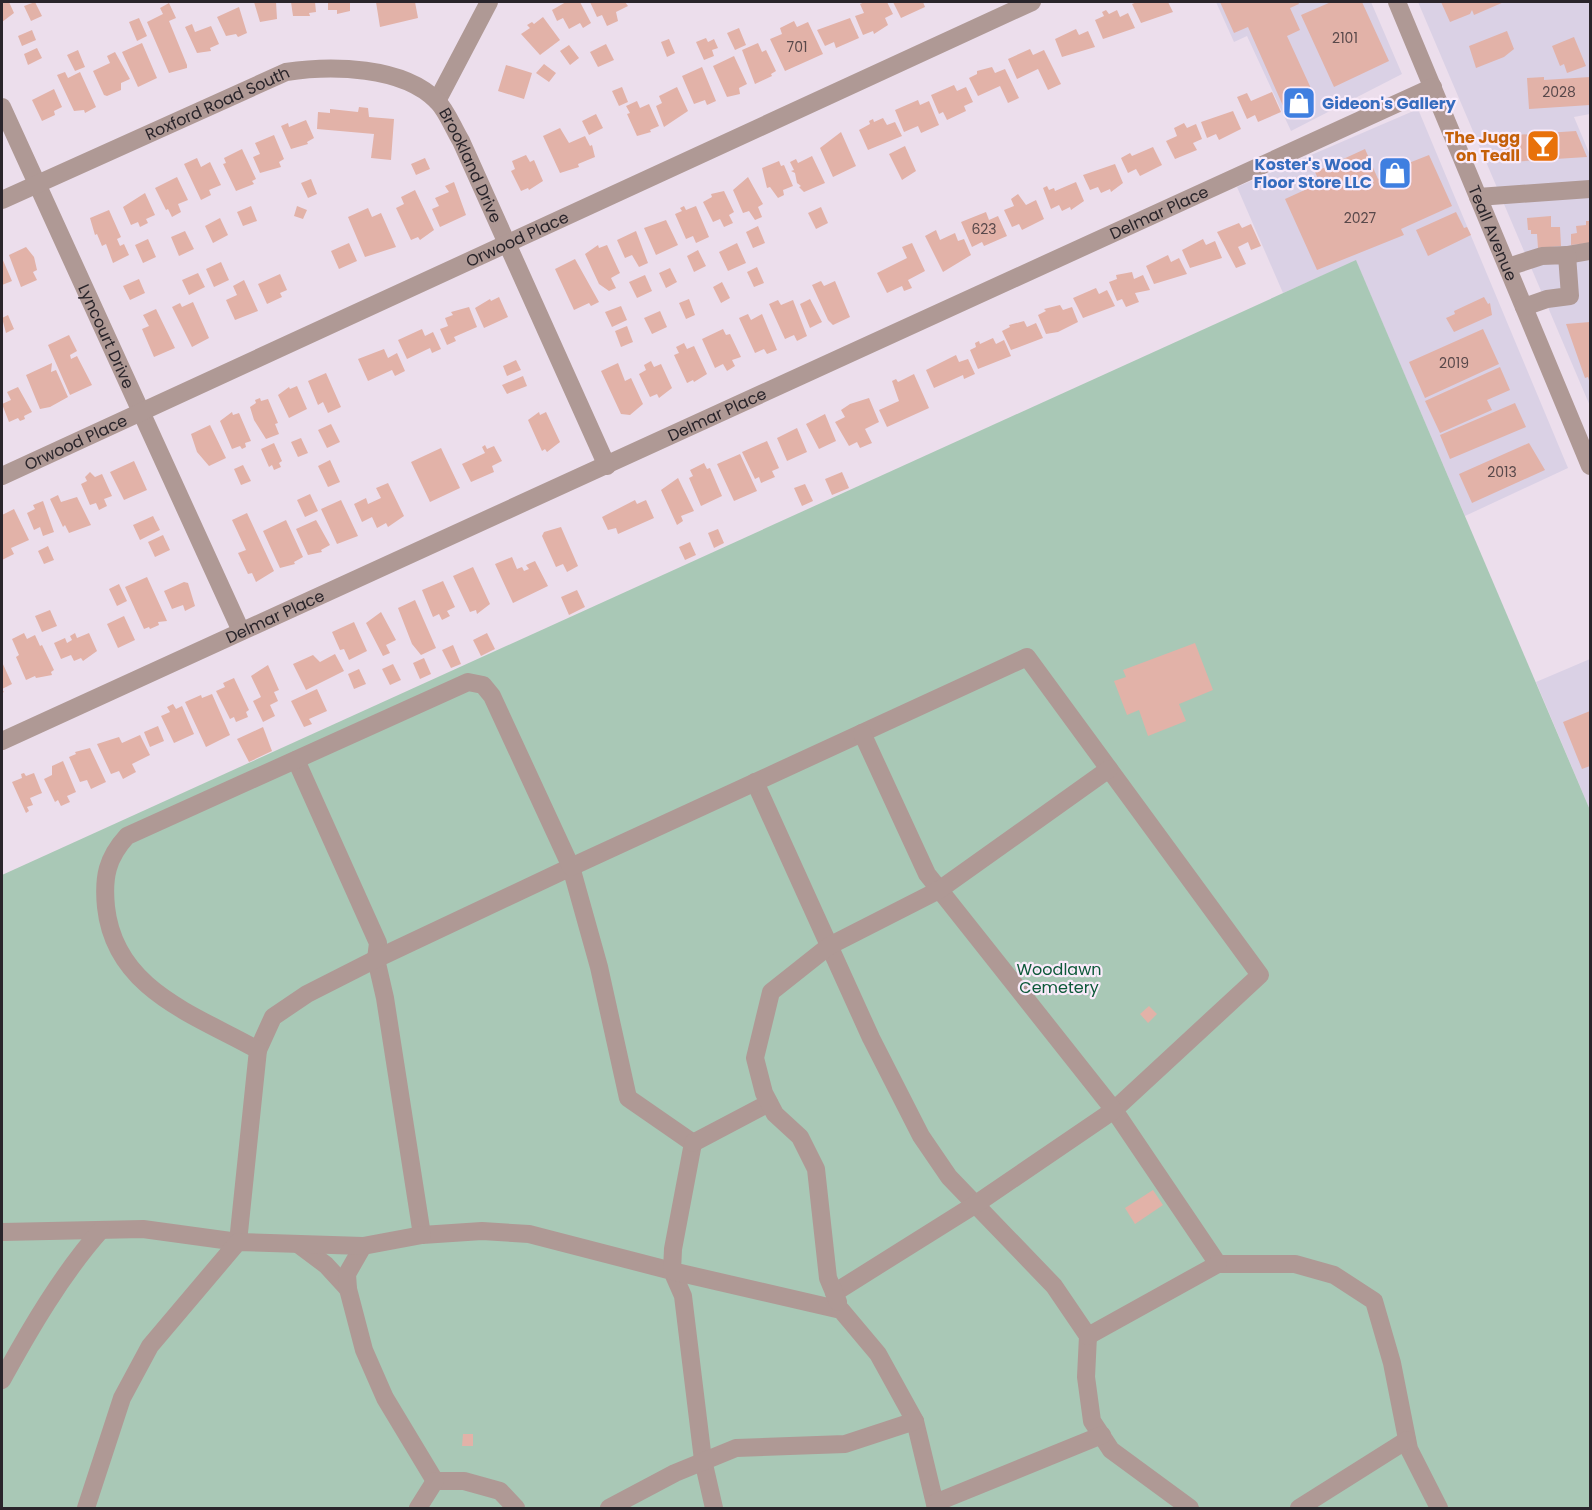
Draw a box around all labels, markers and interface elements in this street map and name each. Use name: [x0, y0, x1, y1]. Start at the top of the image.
house number: 2101: [1332, 28, 1358, 48]
house number: 701: [787, 37, 807, 57]
street label: Roxford Road South: [141, 60, 293, 146]
house number: 2028: [1542, 82, 1576, 102]
shop icon: Gideon's Gallery: [1281, 85, 1317, 121]
place label: Gideon's Gallery: [1322, 92, 1457, 115]
street label: Brookland Drive: [434, 103, 508, 226]
place label: The Jugg on Teall: [1445, 126, 1520, 167]
bar icon: The Jugg on Teall: [1525, 128, 1561, 164]
place label: Koster's Wood Floor Store LLC: [1254, 153, 1372, 194]
shop icon: Koster's Wood Floor Store LLC: [1377, 155, 1413, 191]
street label: Delmar Place: [1106, 180, 1212, 245]
street label: Teall Avenue: [1463, 181, 1523, 284]
street label: Orwood Place: [462, 205, 572, 273]
house number: 2027: [1344, 208, 1377, 228]
house number: 623: [971, 219, 997, 239]
street label: Lyncourt Drive: [73, 280, 140, 392]
house number: 2019: [1439, 353, 1469, 373]
street label: Delmar Place: [664, 382, 770, 447]
street label: Orwood Place: [20, 408, 131, 476]
house number: 2013: [1487, 462, 1517, 482]
street label: Delmar Place: [222, 584, 328, 649]
park label: Woodlawn Cemetery: [1016, 958, 1102, 999]

